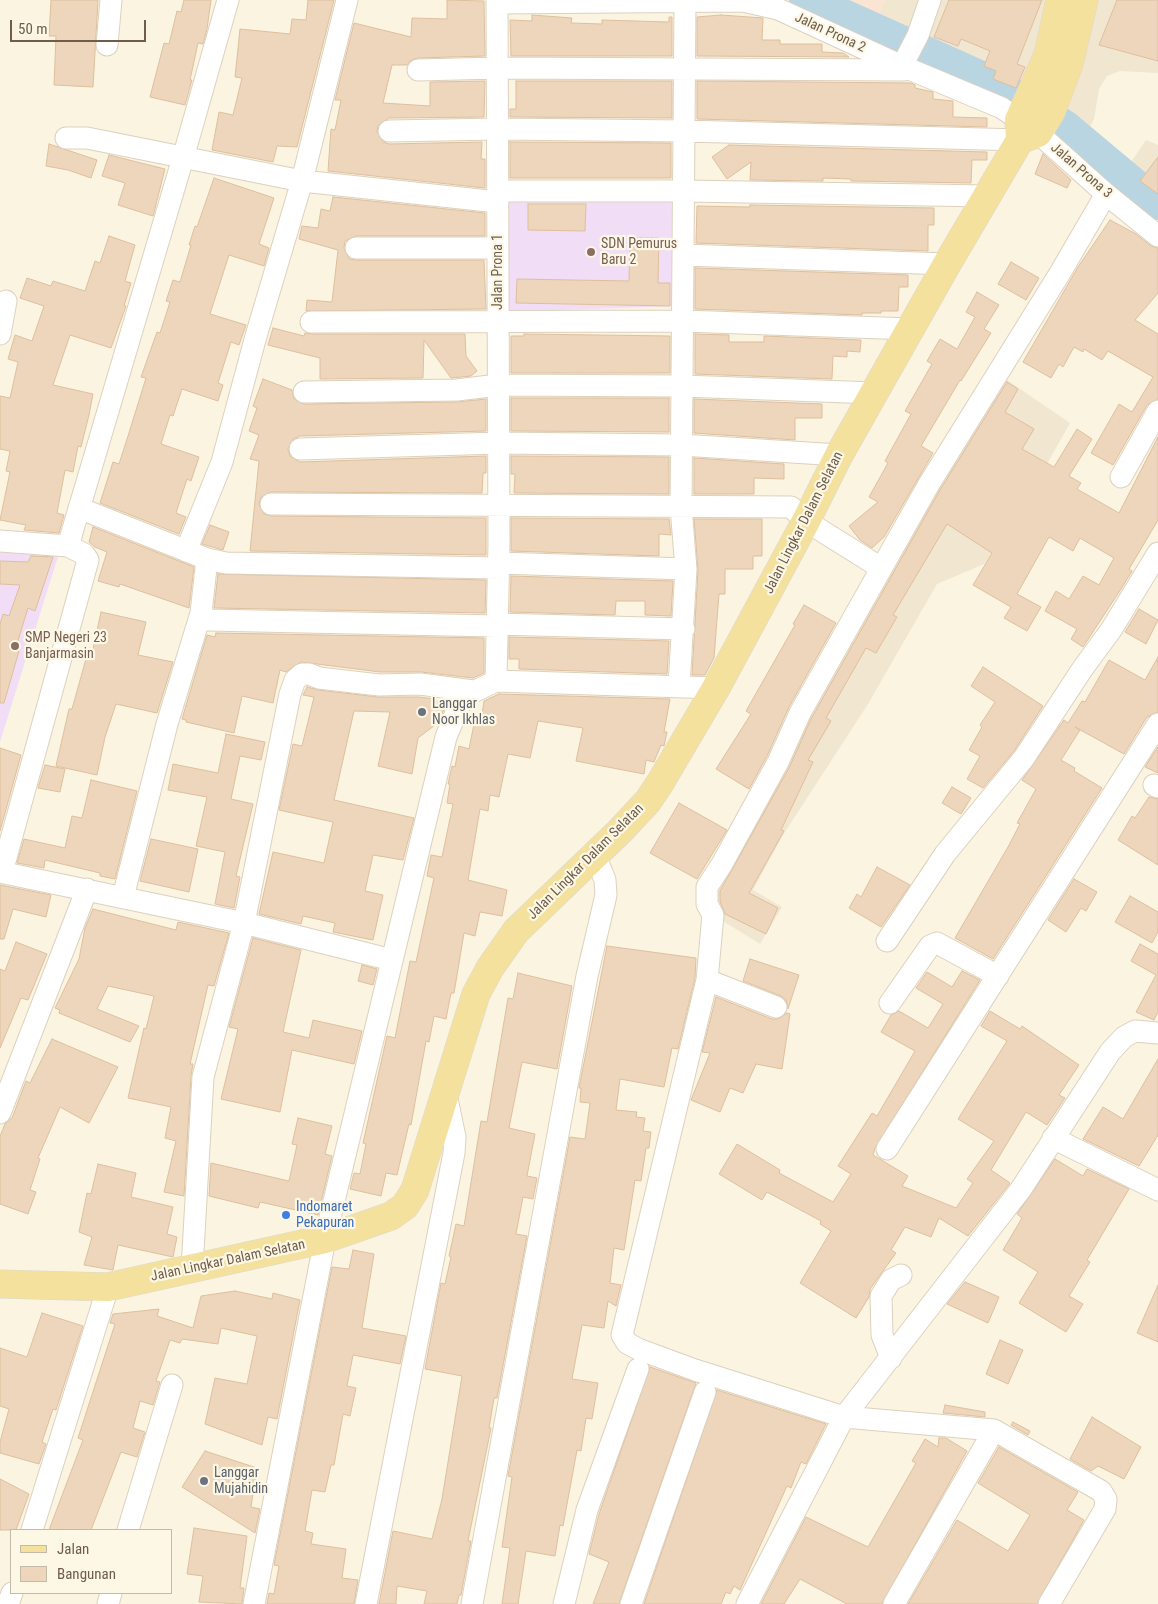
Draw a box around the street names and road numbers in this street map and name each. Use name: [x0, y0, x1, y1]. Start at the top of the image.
street label: Jalan Prona 2: [792, 9, 868, 57]
street label: Jalan Prona 3: [1047, 140, 1115, 202]
street label: Jalan Prona 1: [490, 234, 506, 310]
street label: Jalan Lingkar Dalam Selatan: [761, 449, 847, 597]
street label: Jalan Lingkar Dalam Selatan: [524, 800, 648, 924]
street label: Jalan Lingkar Dalam Selatan: [149, 1236, 307, 1286]

